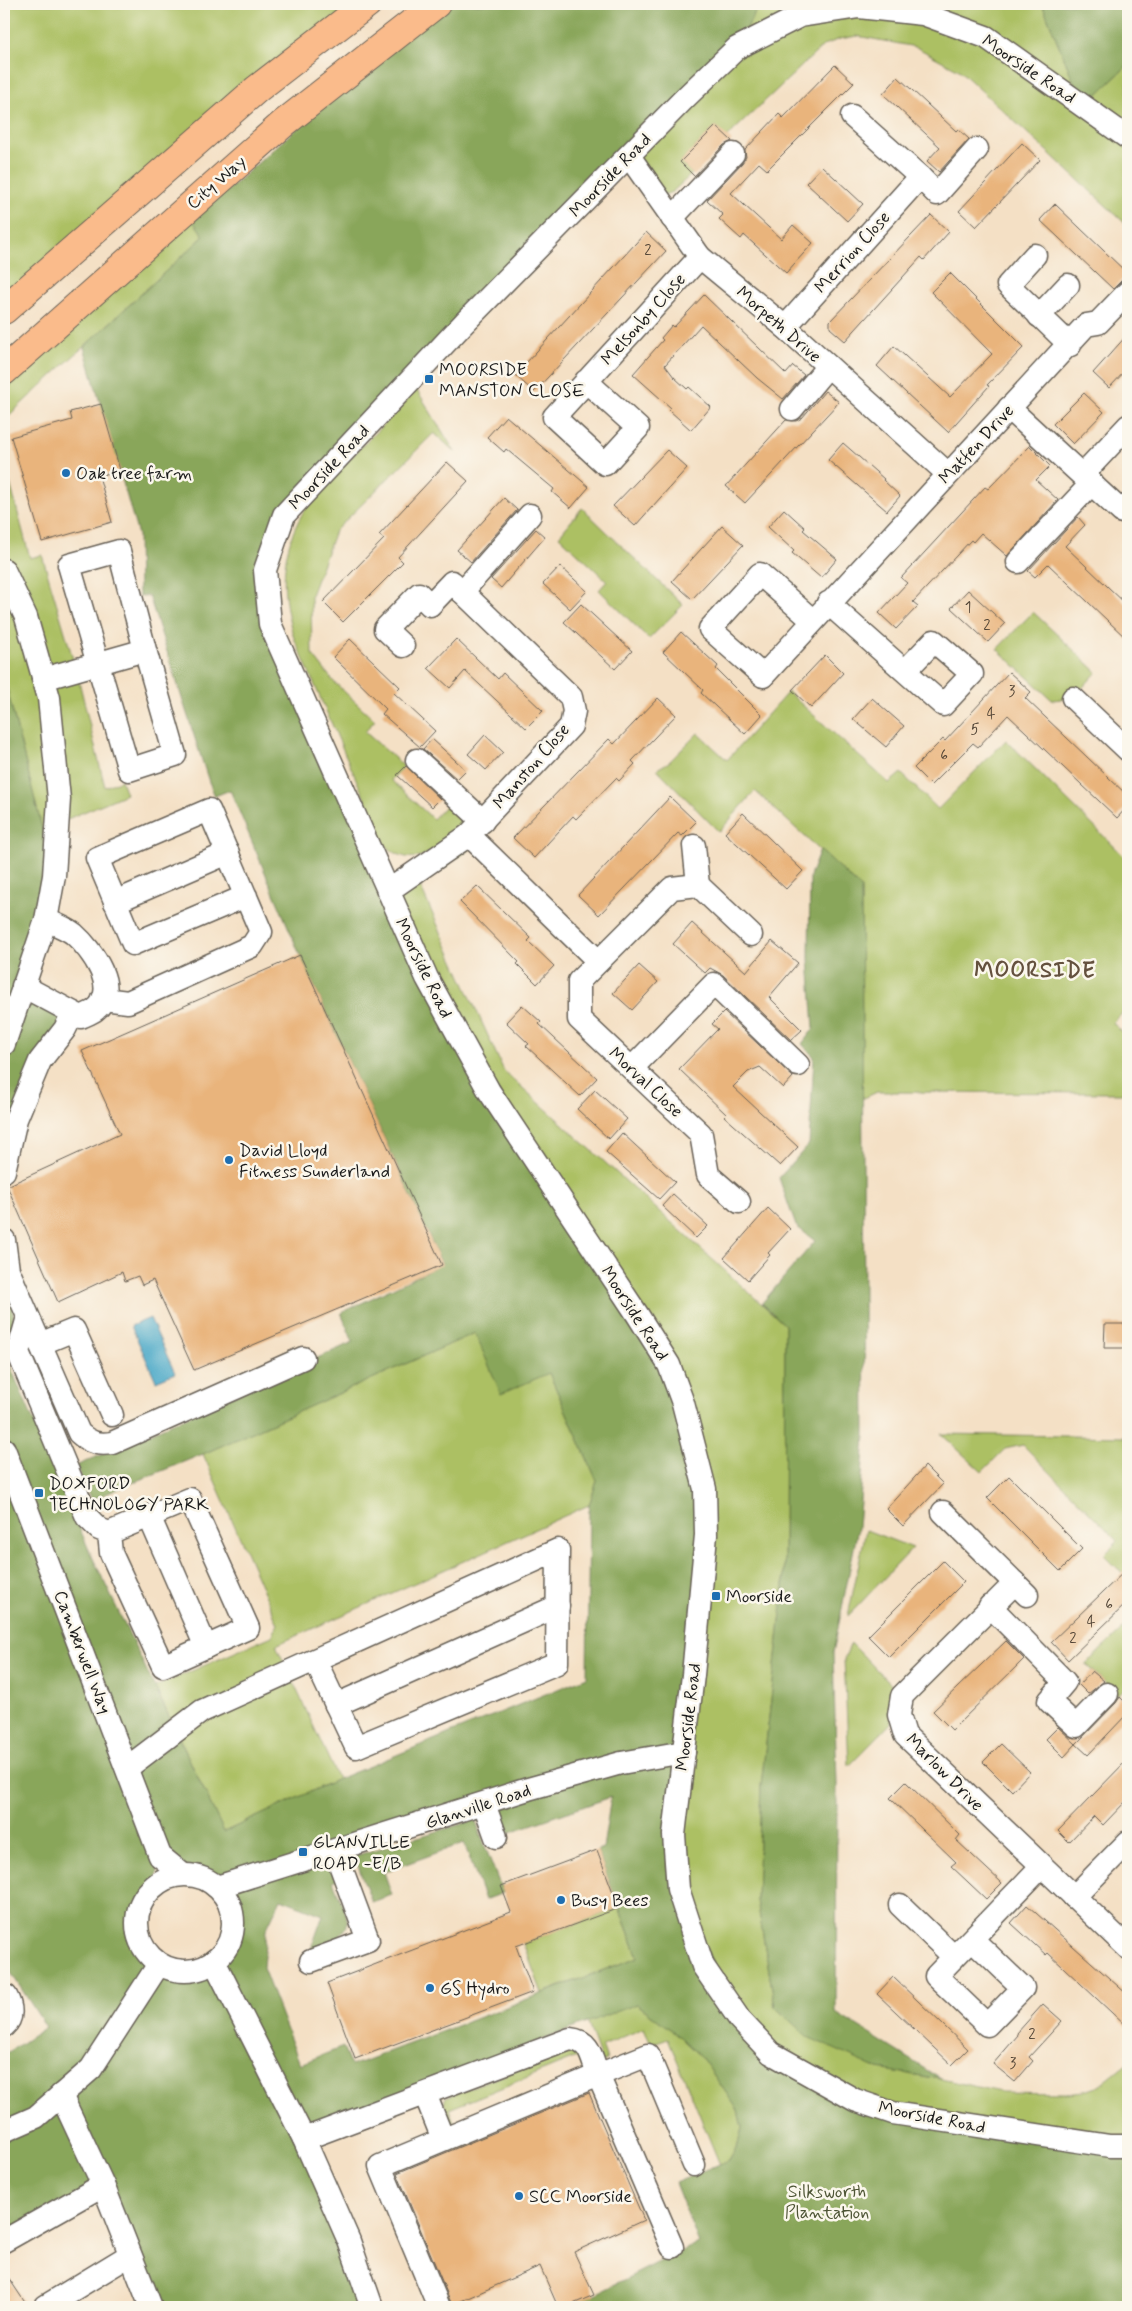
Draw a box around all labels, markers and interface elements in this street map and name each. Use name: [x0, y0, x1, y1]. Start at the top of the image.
street label: Moorside Road: [977, 30, 1080, 110]
street label: Moorside Road: [564, 128, 657, 223]
street label: City Way: [182, 150, 252, 215]
street label: Merrion Close: [809, 206, 896, 299]
house number: 2: [644, 241, 652, 261]
street label: Melsonby Close: [596, 268, 692, 371]
street label: Morpeth Drive: [731, 281, 826, 369]
place label: MOORSIDE MANSTON CLOSE: [439, 358, 585, 403]
marker: MOORSIDE MANSTON CLOSE: [423, 373, 435, 385]
street label: Matfen Drive: [933, 400, 1020, 490]
street label: Moorside Road: [284, 420, 376, 516]
place label: Oak tree farm: [76, 462, 192, 486]
marker: Oak tree farm: [60, 467, 72, 479]
house number: 1: [965, 598, 971, 618]
house number: 2: [983, 616, 991, 636]
house number: 3: [1009, 682, 1016, 702]
house number: 4: [987, 704, 996, 724]
street label: Manston Close: [488, 719, 576, 815]
house number: 5: [970, 720, 980, 740]
house number: 6: [940, 746, 948, 766]
street label: Moorside Road: [389, 914, 458, 1023]
district label: MOORSIDE: [974, 957, 1096, 985]
street label: Morval Close: [603, 1042, 688, 1123]
place label: David Lloyd Fitness Sunderland: [239, 1139, 390, 1184]
marker: David Lloyd Fitness Sunderland: [223, 1154, 235, 1166]
street label: Moorside Road: [595, 1261, 674, 1366]
place label: DOXFORD TECHNOLOGY PARK: [49, 1472, 209, 1517]
marker: DOXFORD TECHNOLOGY PARK: [33, 1487, 45, 1499]
place label: Moorside: [726, 1585, 792, 1609]
street label: Camberwell Way: [48, 1587, 117, 1717]
marker: Moorside: [710, 1590, 722, 1602]
house number: 6: [1105, 1595, 1113, 1615]
house number: 4: [1087, 1612, 1096, 1632]
house number: 2: [1069, 1629, 1077, 1649]
street label: Moorside Road: [670, 1662, 708, 1772]
street label: Marlow Drive: [900, 1728, 989, 1817]
street label: Glanville Road: [423, 1779, 534, 1835]
place label: GLANVILLE ROAD -E/B: [313, 1831, 410, 1876]
marker: GLANVILLE ROAD -E/B: [297, 1846, 309, 1858]
place label: Busy Bees: [571, 1889, 648, 1913]
marker: Busy Bees: [555, 1894, 567, 1906]
place label: GS Hydro: [440, 1977, 510, 2001]
marker: GS Hydro: [424, 1982, 436, 1994]
house number: 2: [1028, 2025, 1036, 2045]
house number: 3: [1010, 2054, 1017, 2074]
street label: Moorside Road: [876, 2096, 987, 2140]
park label: Silksworth Plantation: [785, 2180, 869, 2225]
place label: SCC Moorside: [529, 2185, 632, 2209]
marker: SCC Moorside: [513, 2190, 525, 2202]

